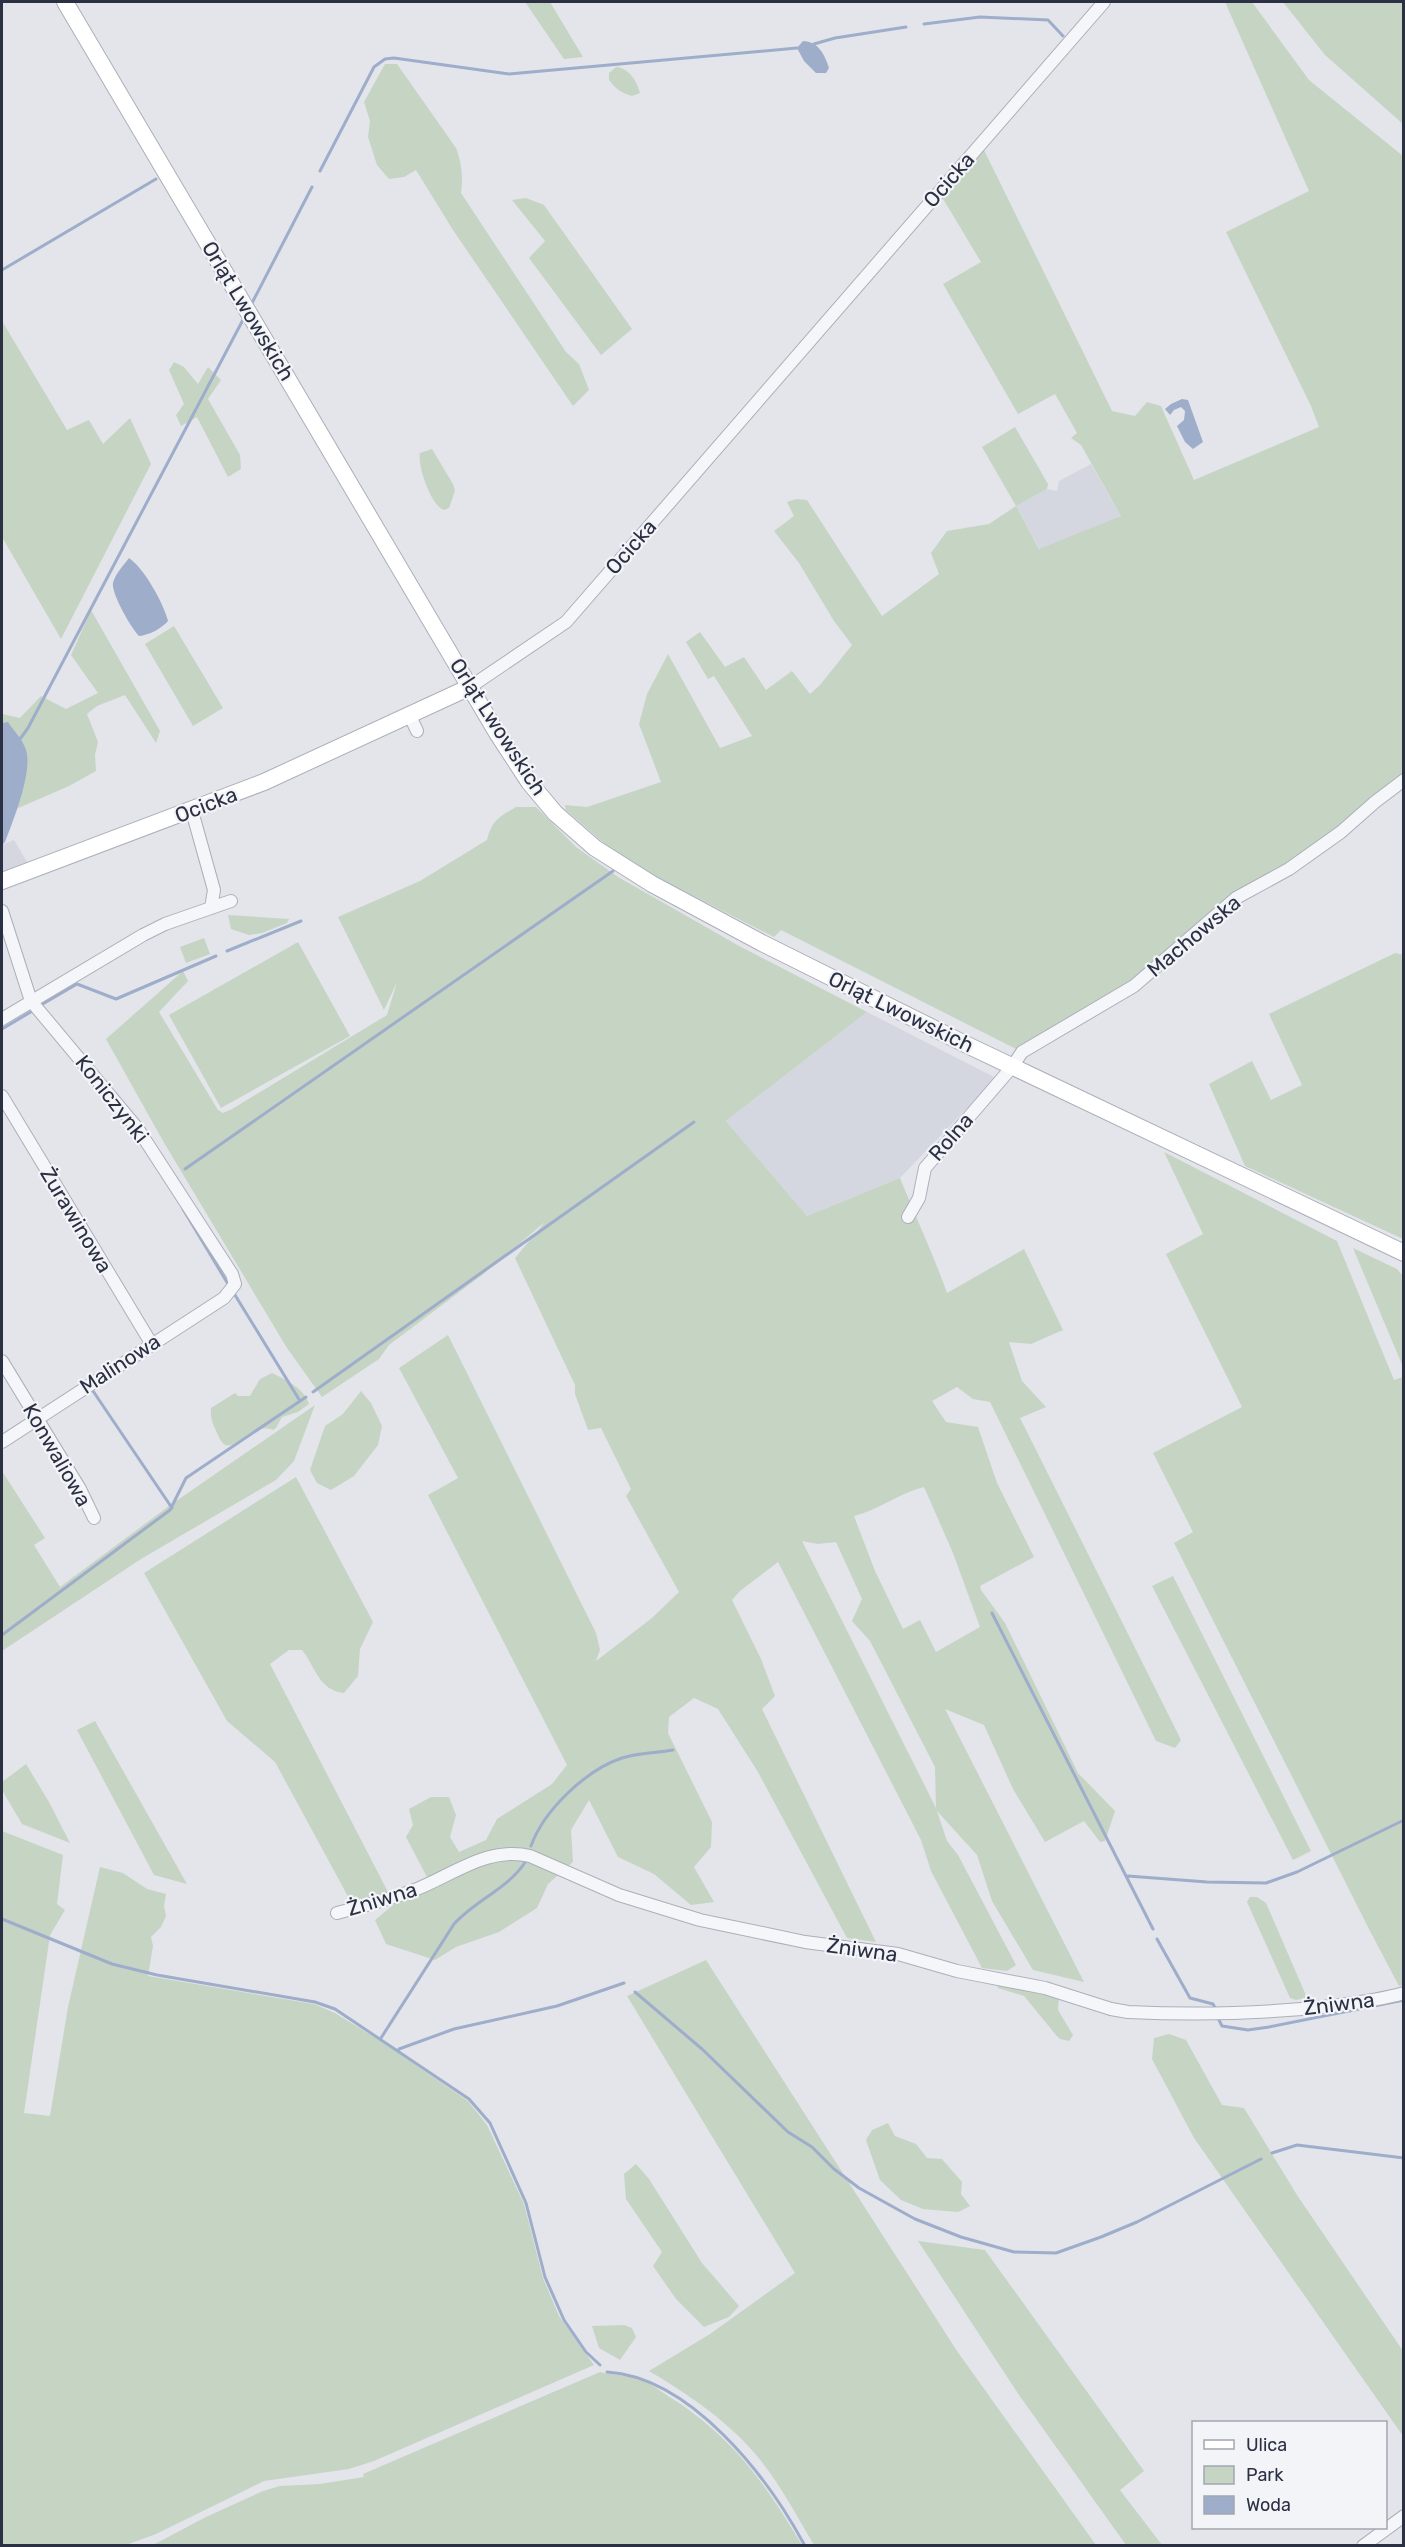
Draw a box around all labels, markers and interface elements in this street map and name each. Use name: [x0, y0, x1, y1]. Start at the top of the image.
street label: Ocicka: [918, 147, 979, 212]
street label: Orląt Lwowskich: [197, 236, 300, 385]
street label: Ocicka: [600, 514, 661, 579]
street label: Orląt Lwowskich: [445, 653, 552, 800]
street label: Ocicka: [171, 781, 241, 828]
street label: Machowska: [1142, 889, 1245, 982]
street label: Orląt Lwowskich: [824, 966, 978, 1058]
street label: Koniczynki: [70, 1050, 154, 1147]
street label: Rolna: [923, 1108, 978, 1166]
street label: Żurawinowa: [35, 1162, 118, 1277]
street label: Malinowa: [75, 1328, 165, 1399]
street label: Konwaliowa: [18, 1399, 97, 1511]
street label: Żniwna: [344, 1876, 420, 1921]
street label: Żniwna: [825, 1932, 899, 1967]
street label: Żniwna: [1302, 1987, 1376, 2020]
legend: [1192, 2421, 1387, 2529]
text: Ulica: [1246, 2434, 1287, 2456]
text: Park: [1246, 2464, 1284, 2486]
text: Woda: [1246, 2494, 1291, 2516]

